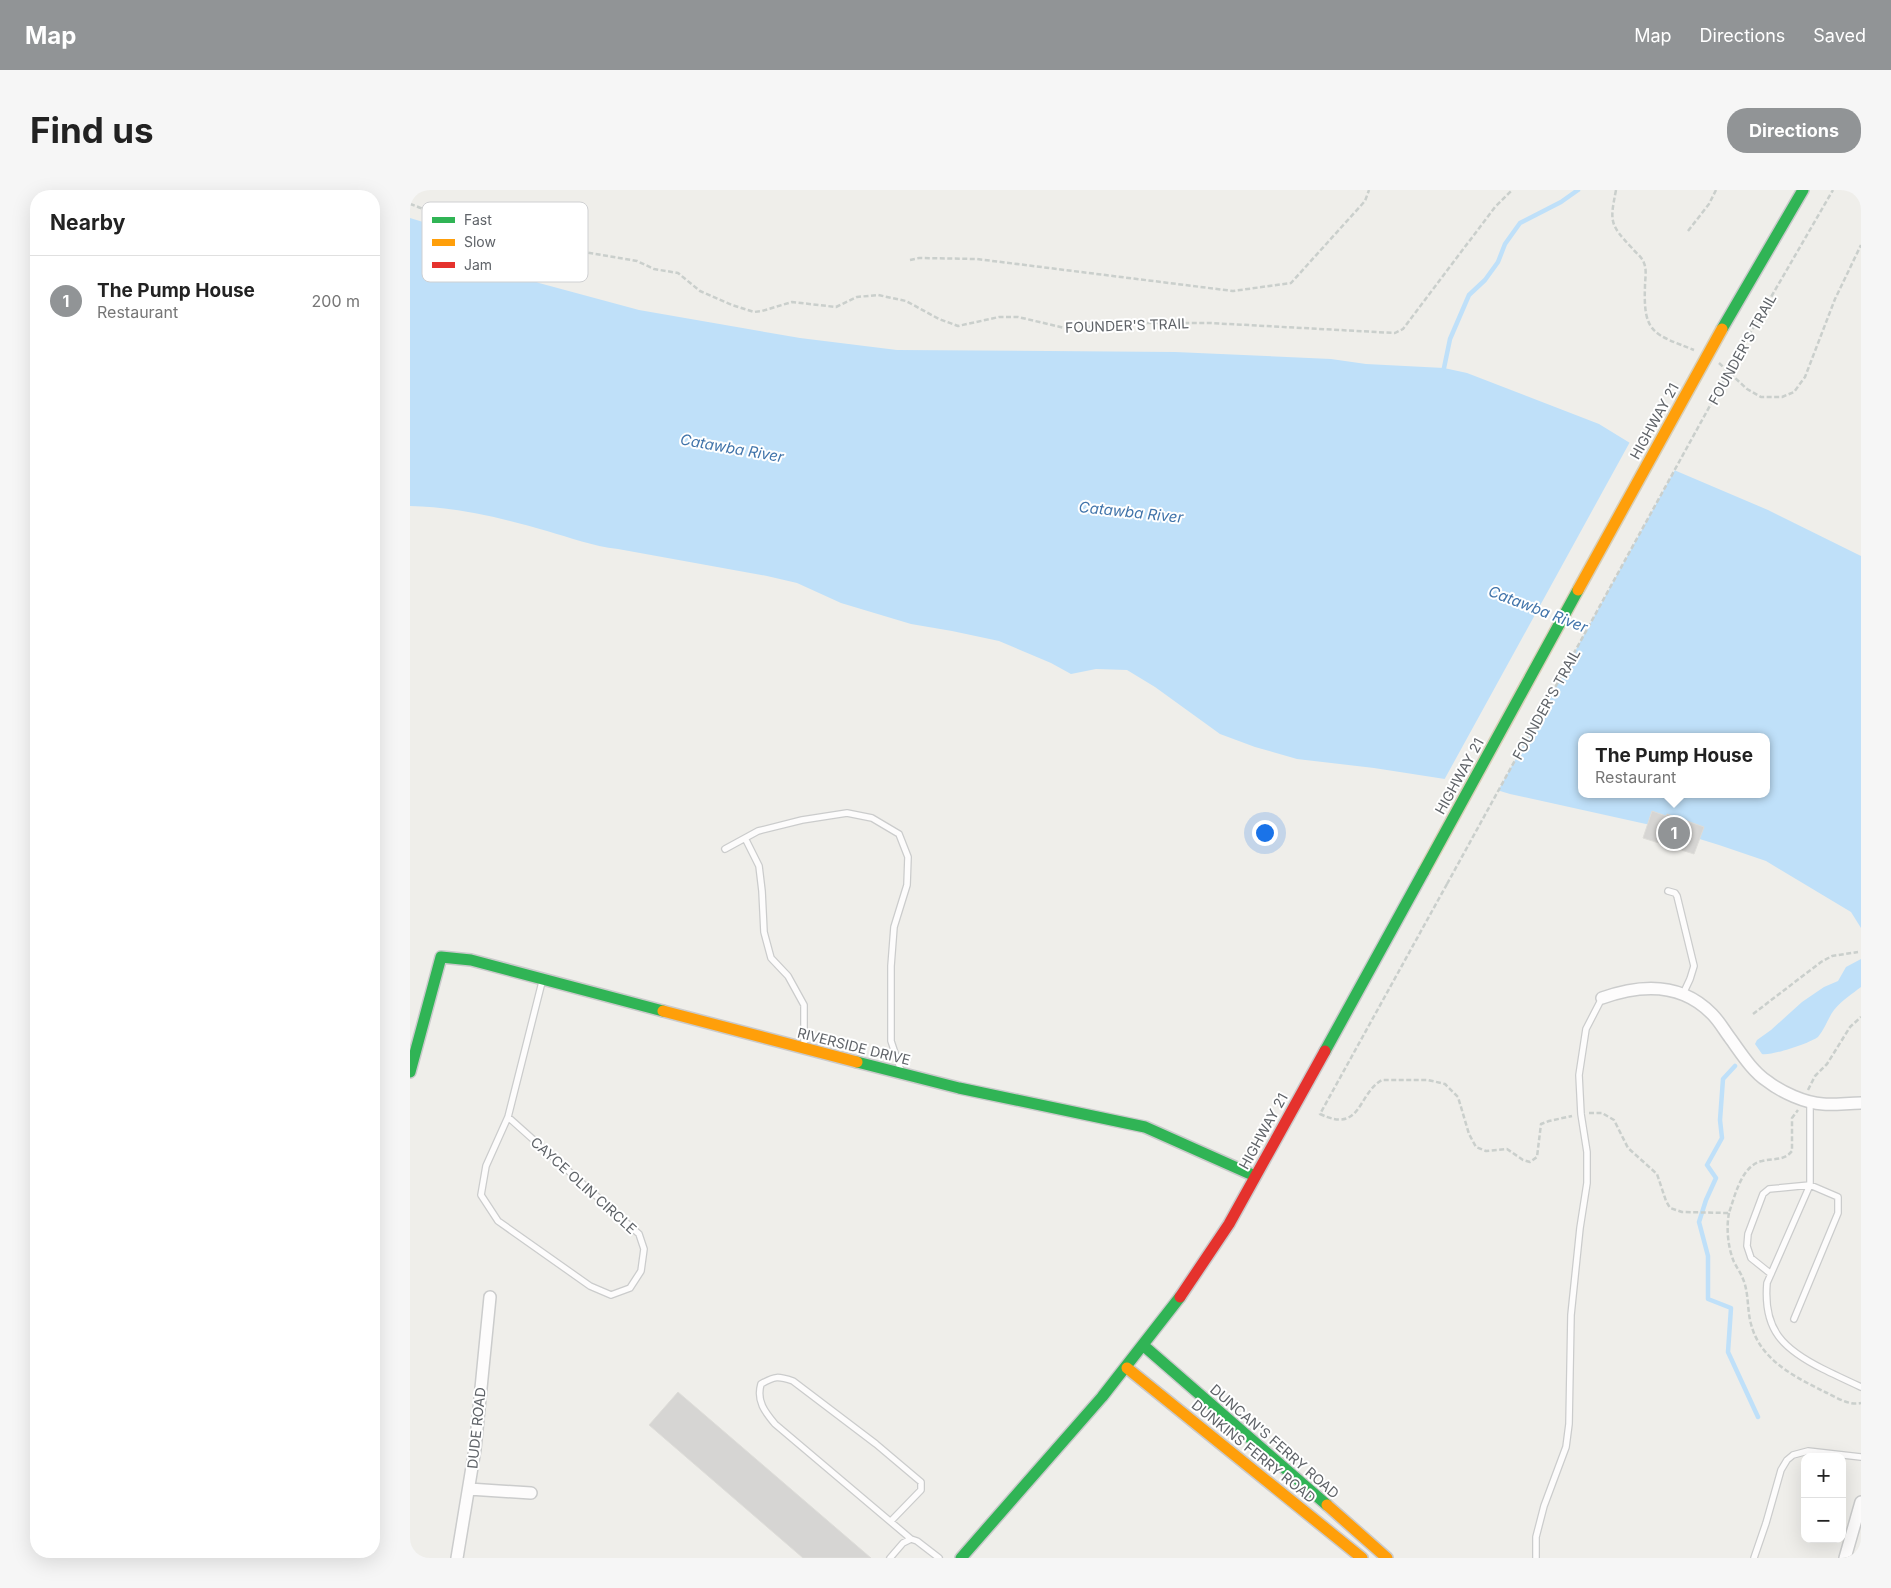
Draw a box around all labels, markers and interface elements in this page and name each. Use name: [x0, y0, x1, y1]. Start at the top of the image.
text: Map: [25, 21, 76, 50]
text: Map: [1634, 25, 1672, 46]
text: Directions: [1700, 25, 1785, 46]
text: Saved: [1813, 25, 1866, 46]
button: Directions: [1727, 108, 1861, 153]
text: Find us: [30, 109, 154, 151]
legend: [422, 202, 588, 282]
text: Nearby: [50, 210, 125, 235]
text: Fast: [464, 211, 492, 228]
text: Slow: [464, 233, 496, 250]
text: Jam: [464, 256, 492, 273]
text: The Pump House: [97, 279, 255, 302]
text: 1: [63, 291, 69, 311]
text: 200 m: [312, 291, 360, 311]
street label: FOUNDER'S TRAIL: [1705, 291, 1780, 407]
text: Restaurant: [97, 302, 178, 322]
street label: FOUNDER'S TRAIL: [1065, 314, 1189, 336]
street label: HIGHWAY 21: [1626, 380, 1682, 462]
water label: Catawba River: [679, 430, 786, 467]
water label: Catawba River: [1078, 497, 1184, 527]
water label: Catawba River: [1486, 581, 1591, 637]
street label: FOUNDER'S TRAIL: [1509, 646, 1584, 762]
popup: [1578, 733, 1770, 798]
street label: HIGHWAY 21: [1431, 735, 1487, 817]
text: The Pump House: [1595, 744, 1753, 767]
text: Restaurant: [1595, 767, 1676, 787]
pin: 1: [1658, 814, 1690, 852]
your location: [1252, 820, 1278, 846]
street label: RIVERSIDE DRIVE: [796, 1024, 912, 1068]
street label: HIGHWAY 21: [1235, 1090, 1291, 1172]
street label: CAYCE OLIN CIRCLE: [528, 1133, 640, 1237]
street label: DUNCAN'S FERRY ROAD: [1207, 1380, 1343, 1502]
street label: DUDE ROAD: [463, 1386, 489, 1470]
street label: DUNKINS FERRY ROAD: [1189, 1396, 1319, 1506]
map controls: [1801, 1453, 1846, 1543]
button: +: [1801, 1453, 1846, 1498]
button: −: [1801, 1498, 1846, 1543]

